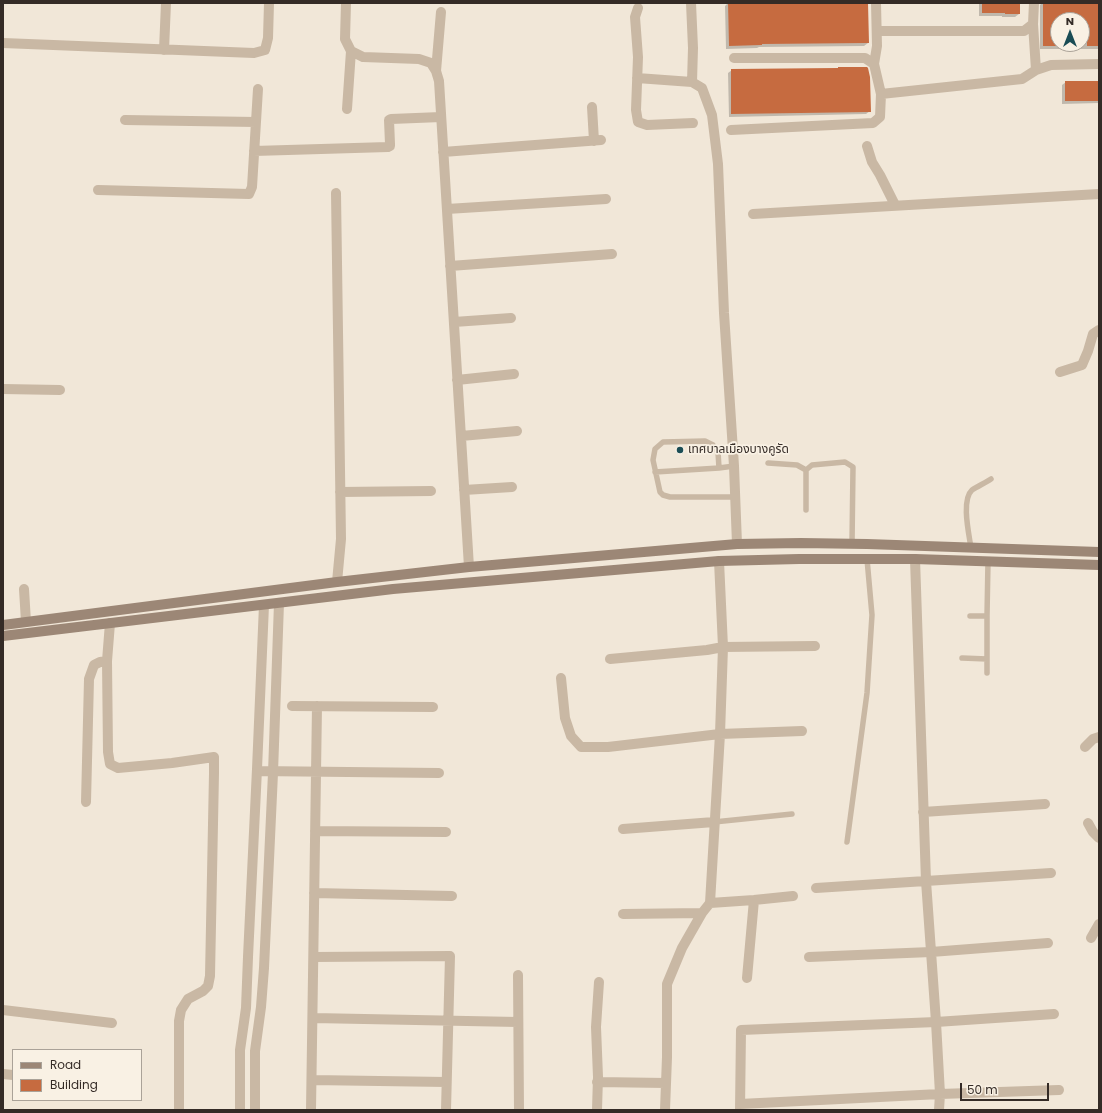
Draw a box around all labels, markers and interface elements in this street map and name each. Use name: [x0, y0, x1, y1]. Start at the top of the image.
north arrow: [1050, 12, 1090, 52]
text: N: [1066, 13, 1074, 29]
place label: เทศบาลเมืองบางคูรัด: [688, 443, 789, 457]
marker: เทศบาลเมืองบางคูรัด: [675, 445, 685, 455]
legend: [12, 1049, 142, 1101]
text: Road: [50, 1056, 81, 1073]
scale bar: [962, 1075, 1051, 1101]
text: Building: [50, 1076, 98, 1093]
text: 50 m: [967, 1081, 998, 1098]

